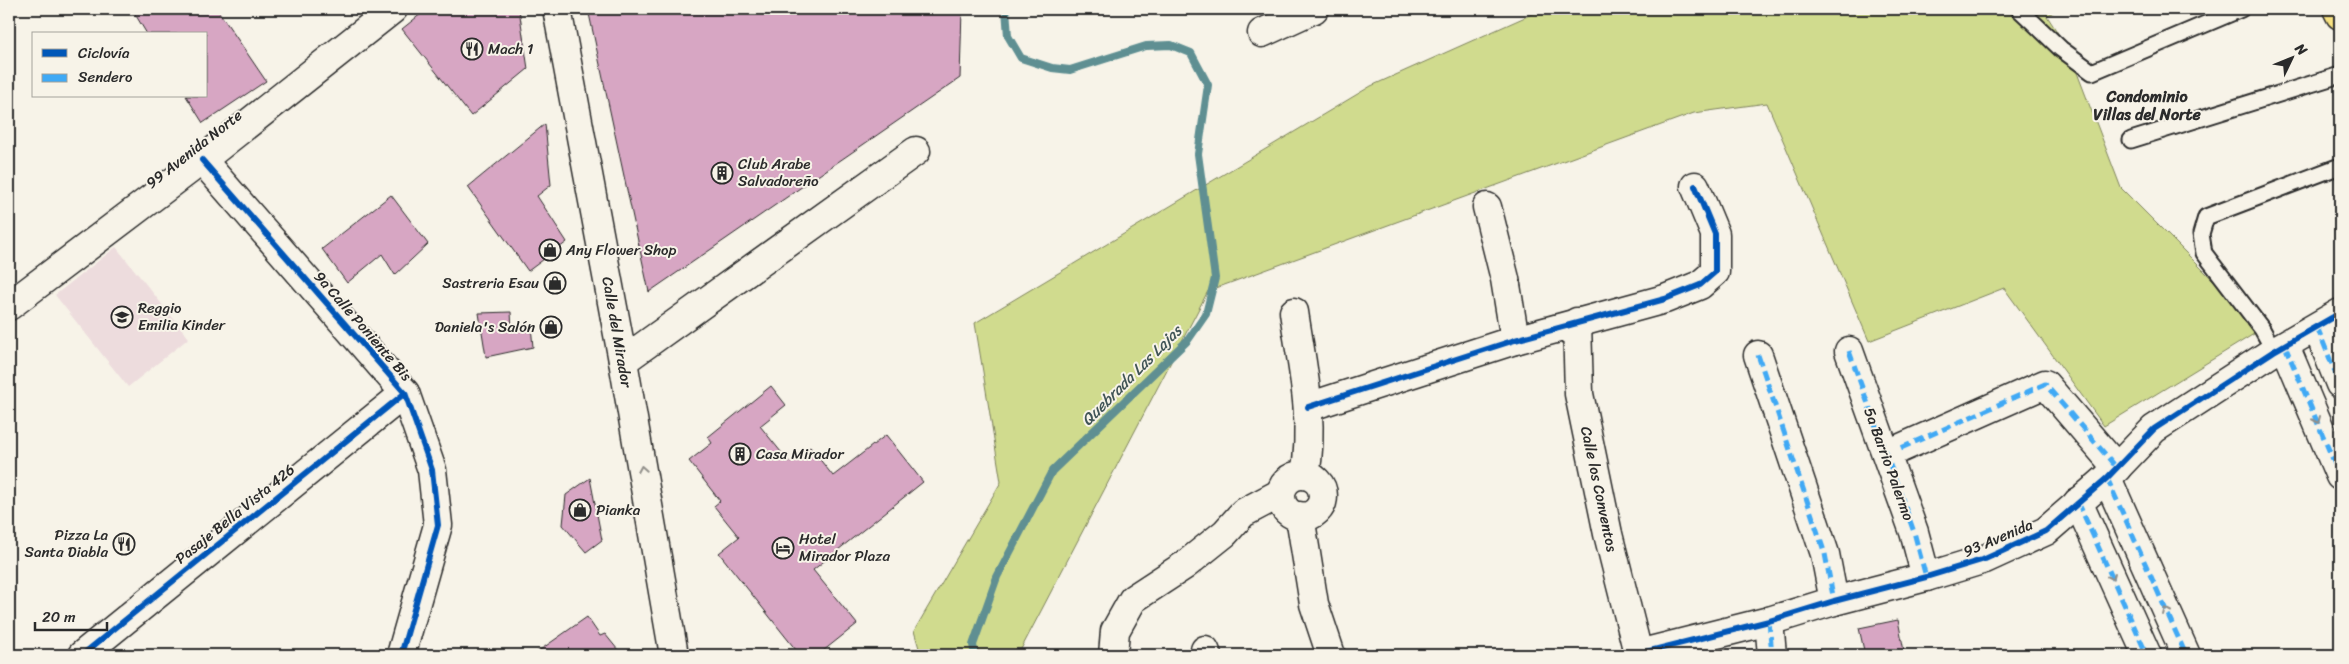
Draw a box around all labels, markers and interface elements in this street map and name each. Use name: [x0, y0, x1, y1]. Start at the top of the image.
legend: [32, 32, 208, 98]
north arrow: [2266, 32, 2316, 82]
place label: Mach 1: [488, 36, 533, 62]
restaurant icon: Mach 1: [460, 37, 484, 61]
text: N: [2288, 37, 2314, 62]
text: Ciclovía: [78, 40, 130, 66]
text: Sendero: [78, 64, 133, 90]
district label: Condominio Villas del Norte: [2093, 82, 2202, 129]
street label: 99 Avenida Norte: [140, 103, 248, 195]
place label: Club Arabe Salvadoreño: [738, 151, 819, 194]
building icon: Club Arabe Salvadoreño: [710, 161, 734, 185]
place label: Any Flower Shop: [565, 237, 677, 263]
shop icon: Any Flower Shop: [538, 238, 562, 262]
street label: 9a Calle Poniente Bis: [308, 265, 419, 388]
place label: Sastreria Esau: [442, 270, 539, 296]
shop icon: Sastreria Esau: [543, 271, 567, 295]
street label: Calle del Mirador: [594, 275, 640, 390]
place label: Reggio Emilia Kinder: [138, 295, 226, 338]
school or university icon: Reggio Emilia Kinder: [110, 305, 134, 329]
place label: Daniela's Salón: [435, 314, 535, 340]
shop icon: Daniela's Salón: [539, 315, 563, 339]
water label: Quebrada Las Lajas: [1074, 316, 1190, 433]
street label: 5a Barrio Palermo: [1856, 404, 1922, 525]
one-way arrow: [2311, 415, 2321, 424]
street label: Calle los Conventos: [1573, 424, 1625, 555]
place label: Casa Mirador: [756, 441, 844, 467]
building icon: Casa Mirador: [728, 442, 752, 466]
street label: Pasaje Bella Vista 426: [169, 457, 301, 571]
one-way arrow: [637, 465, 647, 474]
place label: Pianka: [596, 497, 641, 523]
shop icon: Pianka: [568, 498, 592, 522]
street label: 93 Avenida: [1959, 511, 2037, 564]
place label: Pizza La Santa Diabla: [25, 522, 108, 565]
place label: Hotel Mirador Plaza: [799, 526, 890, 569]
restaurant icon: Pizza La Santa Diabla: [112, 532, 136, 556]
hotel icon: Hotel Mirador Plaza: [771, 536, 795, 560]
one-way arrow: [2106, 572, 2117, 581]
scale bar: [35, 599, 108, 631]
text: 20 m: [42, 604, 76, 630]
one-way arrow: [2161, 607, 2172, 616]

